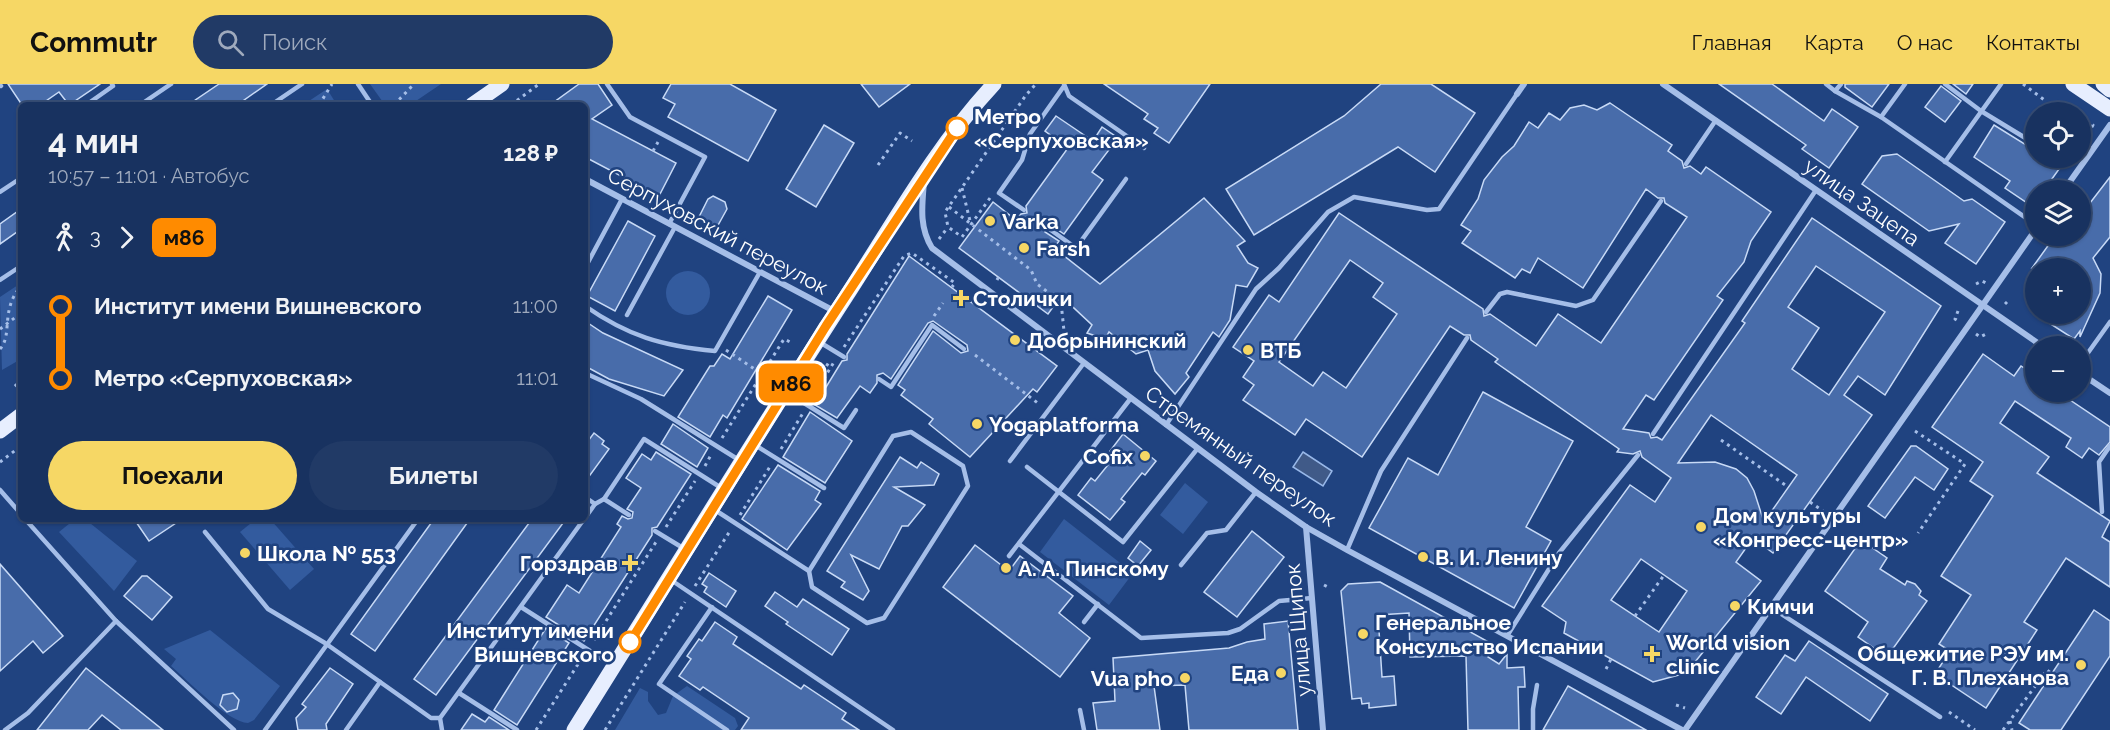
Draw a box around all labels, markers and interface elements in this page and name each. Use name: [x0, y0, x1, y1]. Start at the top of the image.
search box: [193, 15, 613, 69]
text: Commutr: [30, 26, 157, 59]
icon: search: [214, 26, 247, 59]
text: Поиск: [262, 29, 327, 55]
text: Главная: [1692, 30, 1772, 55]
text: Карта: [1805, 30, 1864, 55]
text: О нас: [1897, 30, 1953, 55]
text: Контакты: [1986, 30, 2080, 55]
map controls: [2025, 102, 2091, 402]
button: locate: [2025, 102, 2091, 168]
place label: Метро «Серпуховская»: [974, 104, 1149, 153]
marker: Метро «Серпуховская»: [946, 117, 968, 139]
text: 4 мин: [48, 122, 139, 161]
text: 128 ₽: [503, 140, 558, 166]
street label: улица Зацепа: [1799, 153, 1925, 251]
street label: Серпуховский переулок: [604, 162, 833, 300]
text: 10:57 – 11:01 · Автобус: [48, 164, 250, 188]
button: layers: [2025, 180, 2091, 246]
place label: Varka: [1002, 209, 1059, 234]
marker: Varka: [983, 214, 997, 228]
icon: walk: [48, 221, 81, 254]
icon: forward: [110, 221, 143, 254]
text: 3: [90, 225, 101, 249]
text: м86: [164, 225, 204, 250]
place label: Farsh: [1036, 236, 1090, 261]
marker: Farsh: [1017, 241, 1031, 255]
button: +: [2025, 258, 2091, 324]
place label: Столички: [973, 286, 1072, 311]
marker: Столички: [954, 291, 968, 305]
text: Институт имени Вишневского: [94, 293, 422, 319]
text: 11:00: [513, 294, 558, 318]
place label: Добрынинский: [1027, 328, 1186, 353]
marker: Добрынинский: [1008, 333, 1022, 347]
button: −: [2025, 336, 2091, 402]
place label: ВТБ: [1260, 338, 1301, 363]
marker: ВТБ: [1241, 343, 1255, 357]
line badge: м86: [756, 364, 826, 402]
text: Метро «Серпуховская»: [94, 365, 353, 391]
text: 11:01: [516, 366, 558, 390]
text: м86: [771, 371, 811, 396]
street label: Стремянный переулок: [1141, 380, 1342, 532]
place label: Yogaplatforma: [989, 412, 1139, 437]
marker: Yogaplatforma: [970, 417, 984, 431]
button: Поехали: [48, 441, 297, 510]
button: Билеты: [309, 441, 558, 510]
place label: Cofix: [1083, 444, 1134, 469]
marker: Cofix: [1138, 449, 1152, 463]
place label: Дом культуры «Конгресс-центр»: [1713, 503, 1908, 552]
marker: Дом культуры «Конгресс-центр»: [1694, 520, 1708, 534]
place label: Школа № 553: [257, 541, 396, 566]
place label: В. И. Ленину: [1435, 545, 1563, 570]
marker: Школа № 553: [238, 546, 252, 560]
marker: В. И. Ленину: [1416, 550, 1430, 564]
place label: Горздрав: [520, 551, 618, 576]
marker: Горздрав: [623, 556, 637, 570]
place label: А. А. Пинскому: [1018, 556, 1169, 581]
marker: А. А. Пинскому: [999, 561, 1013, 575]
street label: улица Щипок: [1280, 562, 1316, 698]
place label: Кимчи: [1747, 594, 1814, 619]
marker: Кимчи: [1728, 599, 1742, 613]
place label: Генеральное Консульство Испании: [1375, 610, 1604, 659]
place label: Институт имени Вишневского: [446, 618, 614, 667]
marker: Генеральное Консульство Испании: [1356, 627, 1370, 641]
place label: World vision clinic: [1666, 630, 1790, 679]
marker: Институт имени Вишневского: [619, 631, 641, 653]
place label: Общежитие РЭУ им. Г. В. Плеханова: [1857, 641, 2069, 690]
marker: World vision clinic: [1643, 645, 1661, 663]
marker: Общежитие РЭУ им. Г. В. Плеханова: [2074, 658, 2088, 672]
place label: Еда: [1231, 661, 1269, 686]
place label: Vua pho: [1091, 666, 1173, 691]
marker: Еда: [1274, 666, 1288, 680]
marker: Vua pho: [1178, 671, 1192, 685]

